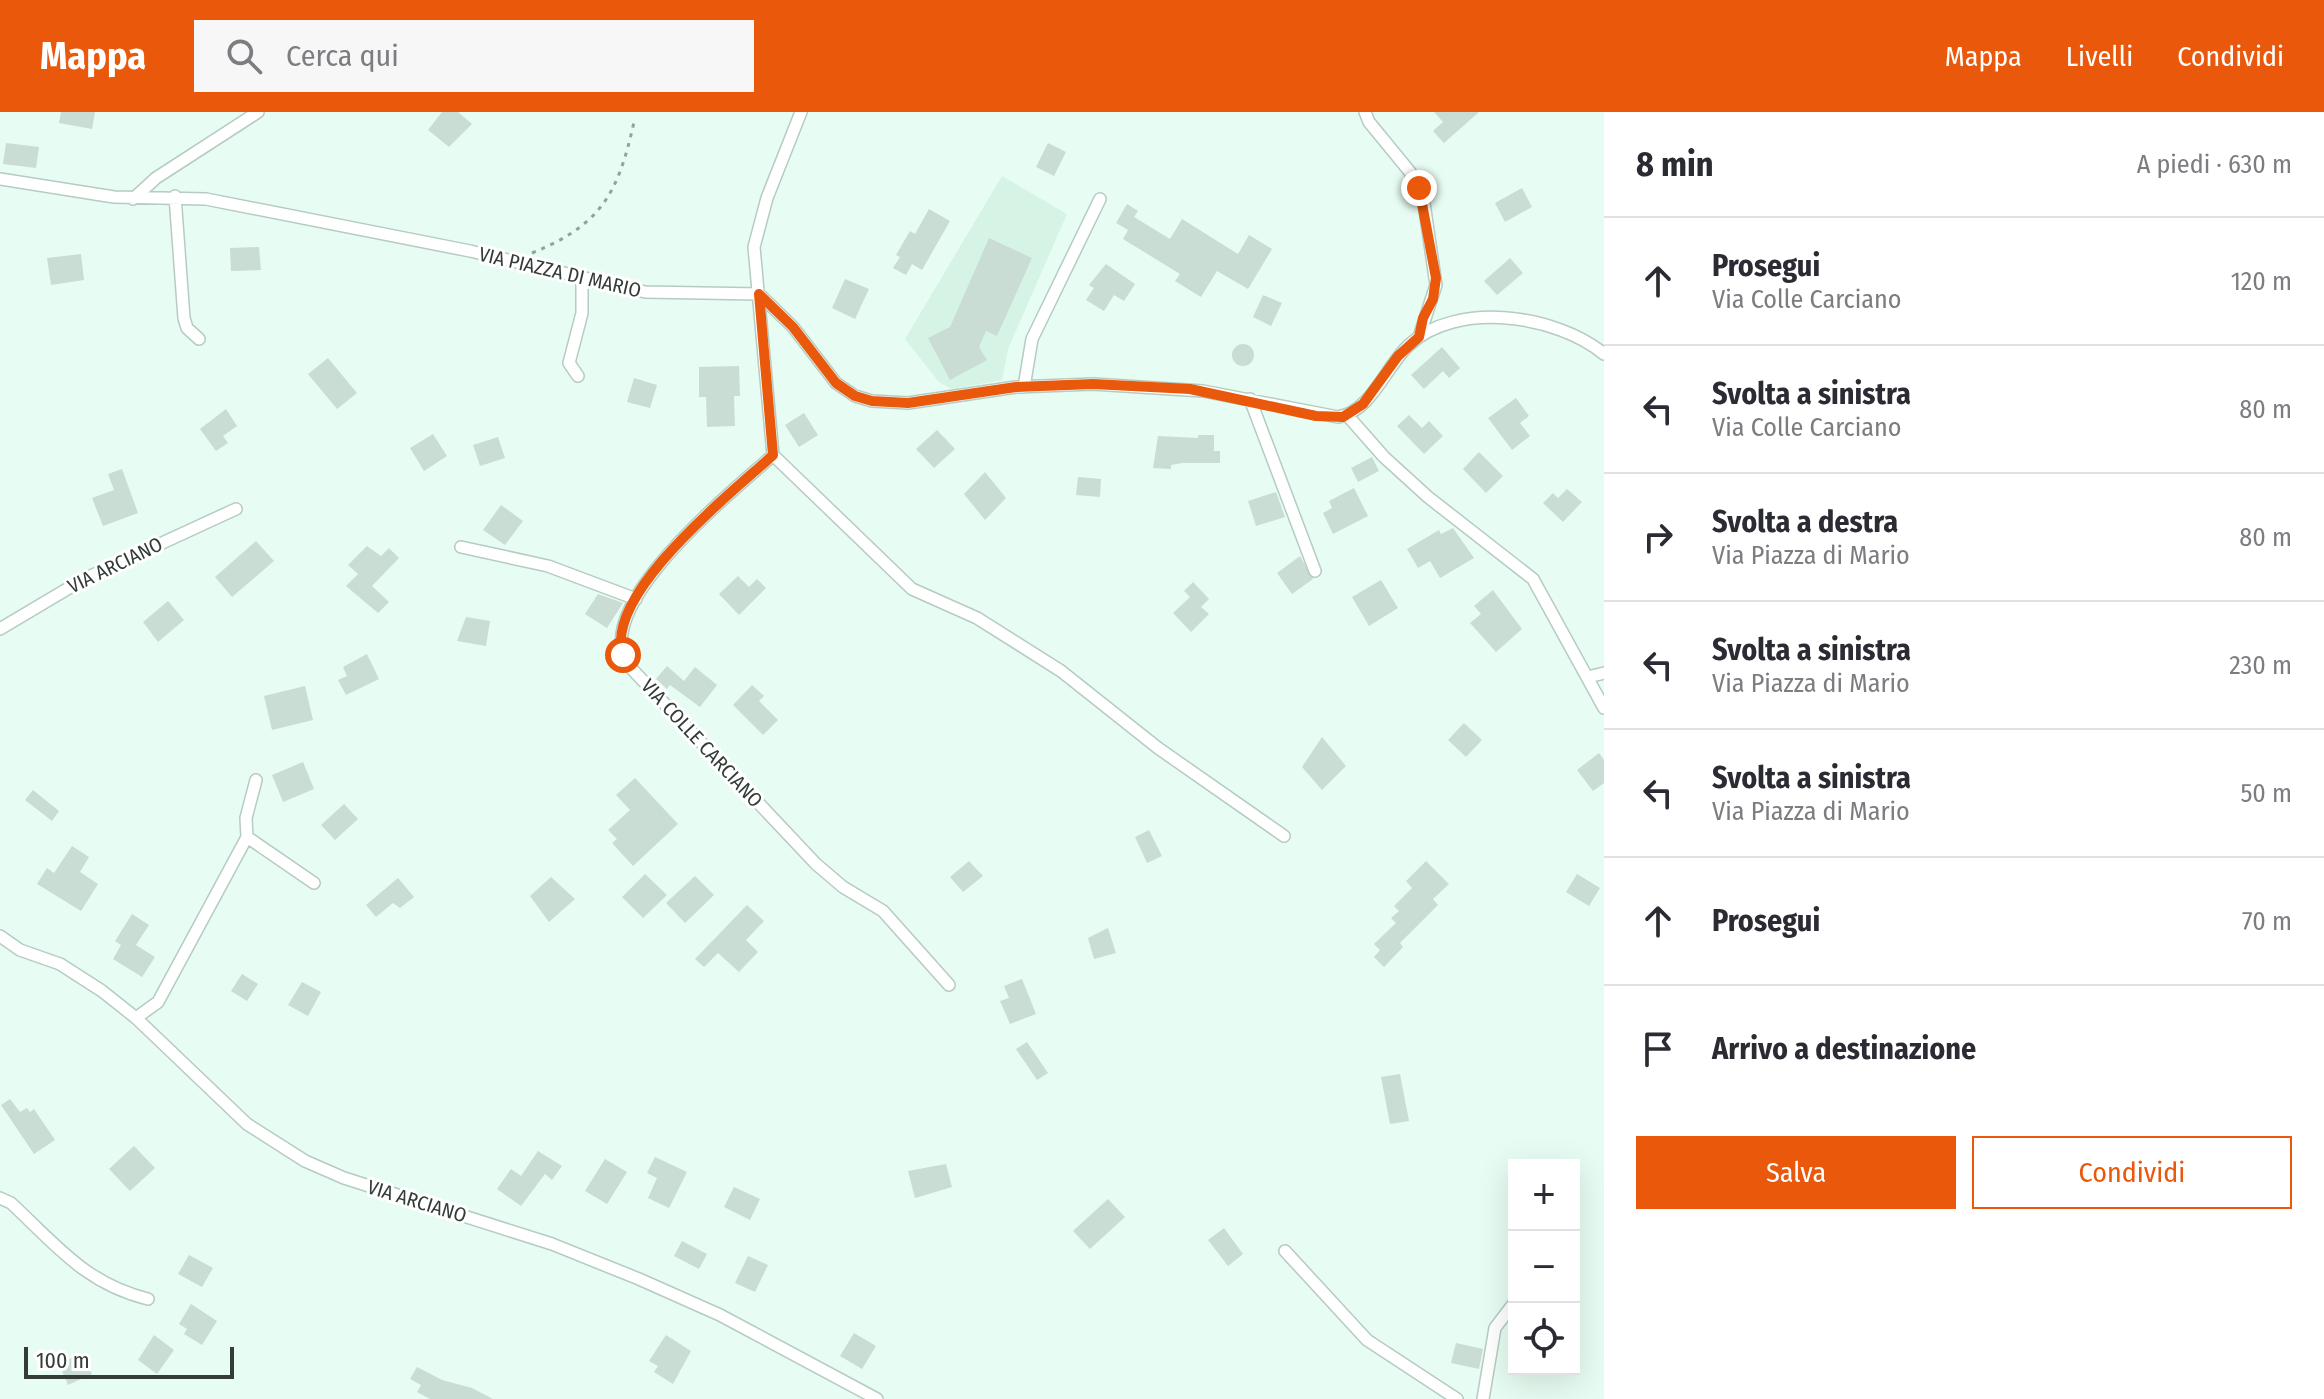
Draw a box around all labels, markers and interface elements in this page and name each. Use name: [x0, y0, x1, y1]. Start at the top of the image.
search box: [194, 20, 754, 92]
text: Mappa: [40, 33, 146, 79]
icon: search: [222, 34, 266, 78]
text: Cerca qui: [286, 38, 399, 74]
text: Mappa: [1945, 40, 2022, 73]
text: Livelli: [2066, 40, 2133, 73]
text: Condividi: [2177, 40, 2284, 73]
text: 8 min: [1636, 144, 1714, 185]
text: A piedi · 630 m: [2137, 149, 2292, 180]
route end: [1401, 170, 1437, 206]
street label: VIA PIAZZA DI MARIO: [477, 242, 643, 302]
text: Prosegui: [1712, 248, 1820, 284]
icon: ahead: [1636, 259, 1680, 303]
text: 120 m: [2231, 266, 2292, 297]
text: Via Colle Carciano: [1712, 284, 1901, 315]
text: Svolta a sinistra: [1712, 376, 1911, 412]
icon: left: [1636, 387, 1680, 431]
text: 80 m: [2239, 394, 2292, 425]
text: Via Colle Carciano: [1712, 412, 1901, 443]
text: Svolta a destra: [1712, 504, 1898, 540]
icon: right: [1636, 515, 1680, 559]
text: 80 m: [2239, 522, 2292, 553]
street label: VIA ARCIANO: [64, 532, 166, 598]
text: Via Piazza di Mario: [1712, 540, 1910, 571]
text: Svolta a sinistra: [1712, 632, 1911, 668]
route start: [605, 637, 641, 673]
icon: left: [1636, 643, 1680, 687]
text: 230 m: [2229, 650, 2292, 681]
text: Via Piazza di Mario: [1712, 668, 1910, 699]
street label: VIA COLLE CARCIANO: [636, 674, 768, 812]
text: Svolta a sinistra: [1712, 760, 1911, 796]
icon: left: [1636, 771, 1680, 815]
text: 50 m: [2240, 778, 2292, 809]
text: Via Piazza di Mario: [1712, 796, 1910, 827]
icon: ahead: [1636, 899, 1680, 943]
text: Prosegui: [1712, 903, 1820, 939]
text: 70 m: [2242, 906, 2292, 937]
icon: arrive: [1636, 1027, 1680, 1071]
text: Arrivo a destinazione: [1712, 1031, 1976, 1067]
button: Salva: [1636, 1136, 1956, 1209]
button: Condividi: [1972, 1136, 2292, 1209]
map controls: [1508, 1159, 1580, 1375]
button: +: [1508, 1159, 1580, 1231]
street label: VIA ARCIANO: [364, 1175, 470, 1227]
button: −: [1508, 1231, 1580, 1303]
button: locate: [1508, 1303, 1580, 1375]
scale bar: [24, 1343, 234, 1379]
text: 100 m: [36, 1347, 90, 1374]

